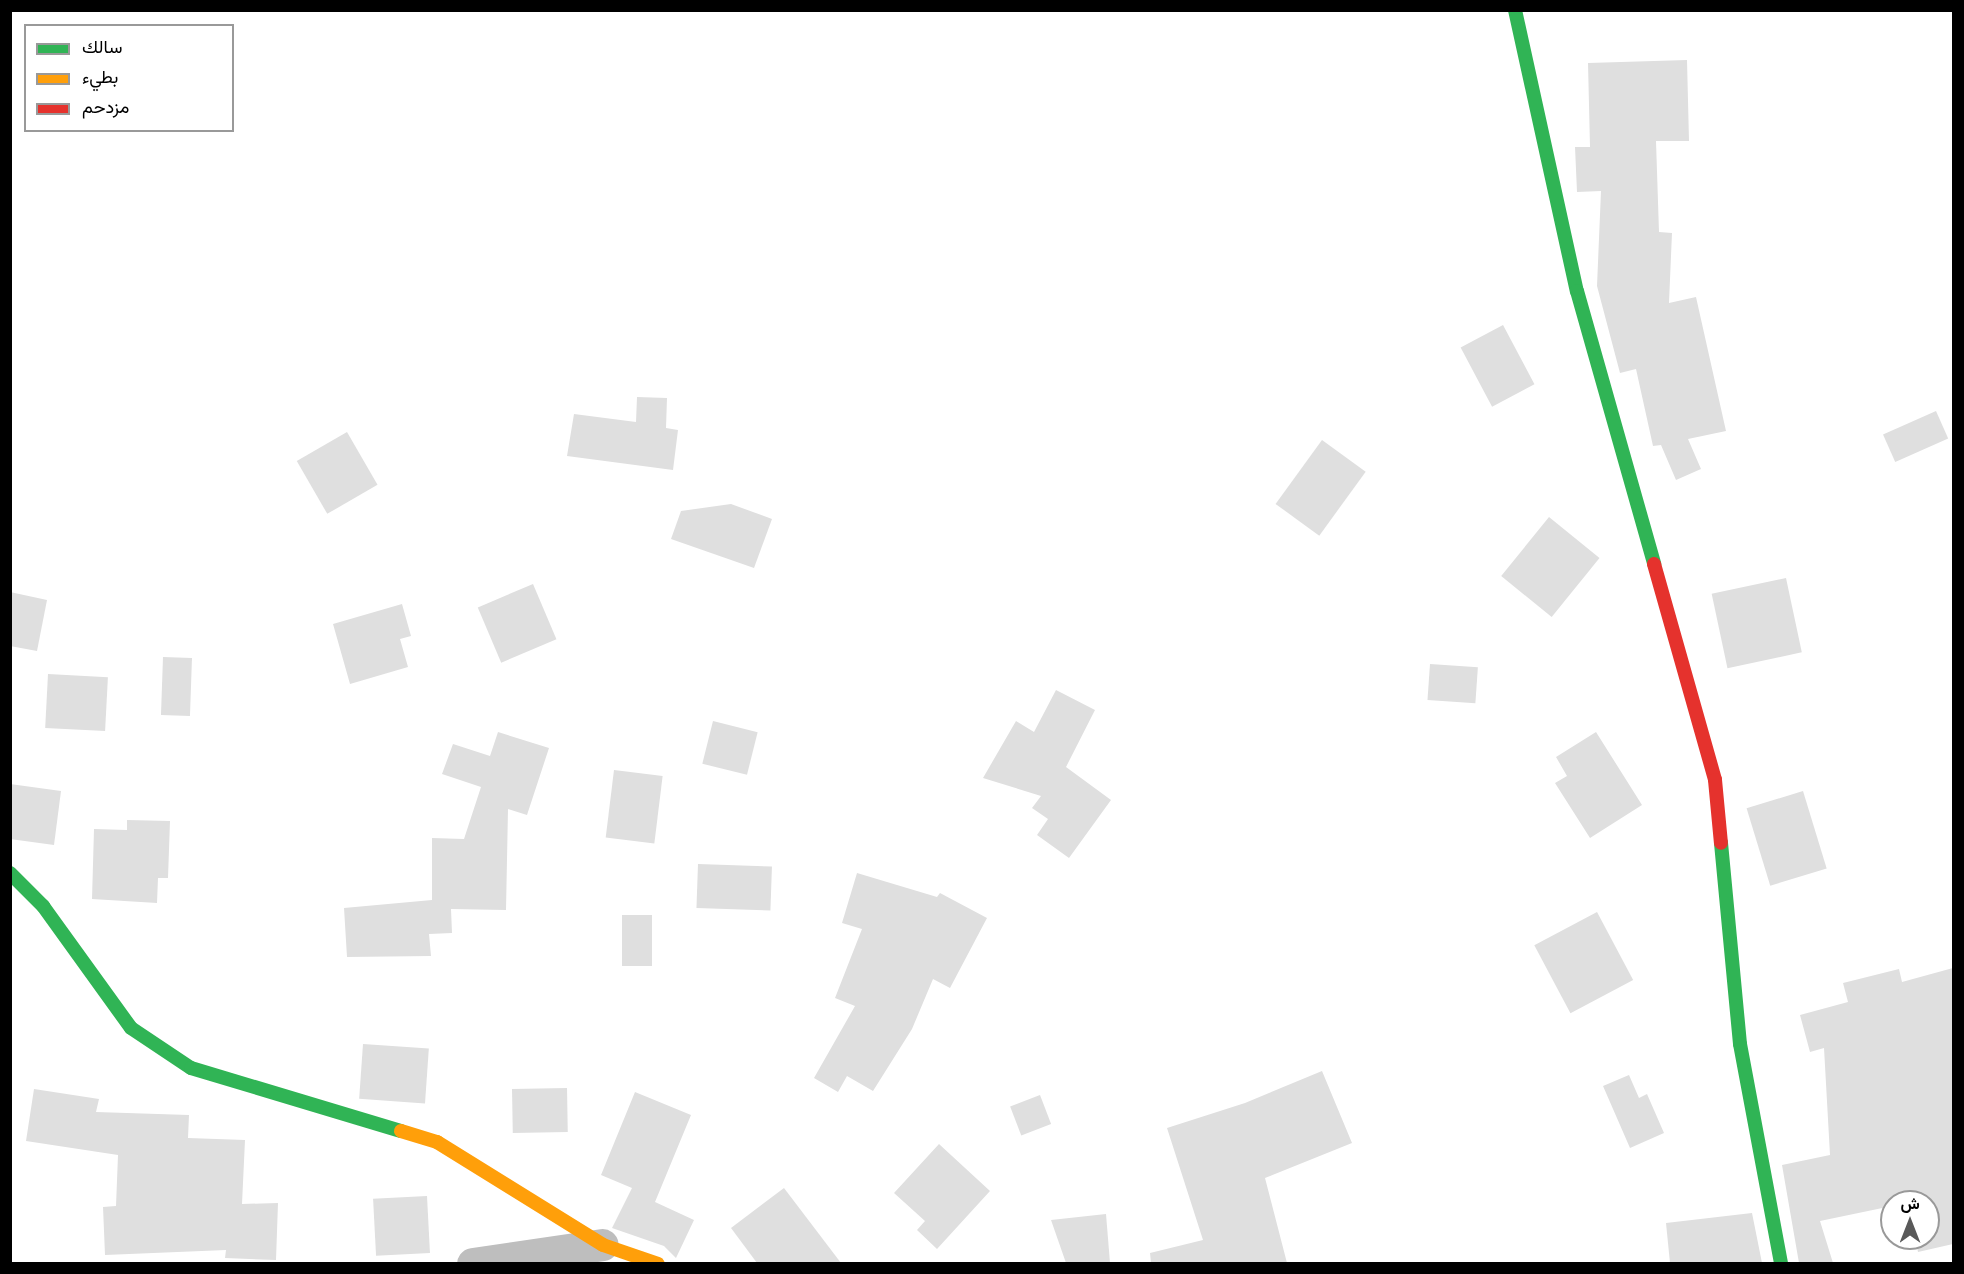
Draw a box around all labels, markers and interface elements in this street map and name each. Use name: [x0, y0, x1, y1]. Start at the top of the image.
legend: [24, 24, 234, 132]
text: سالك: [82, 36, 122, 58]
text: بطيء: [82, 66, 118, 88]
text: مزدحم: [82, 96, 129, 118]
north arrow: [1880, 1190, 1940, 1250]
text: ش: [1900, 1194, 1920, 1213]

